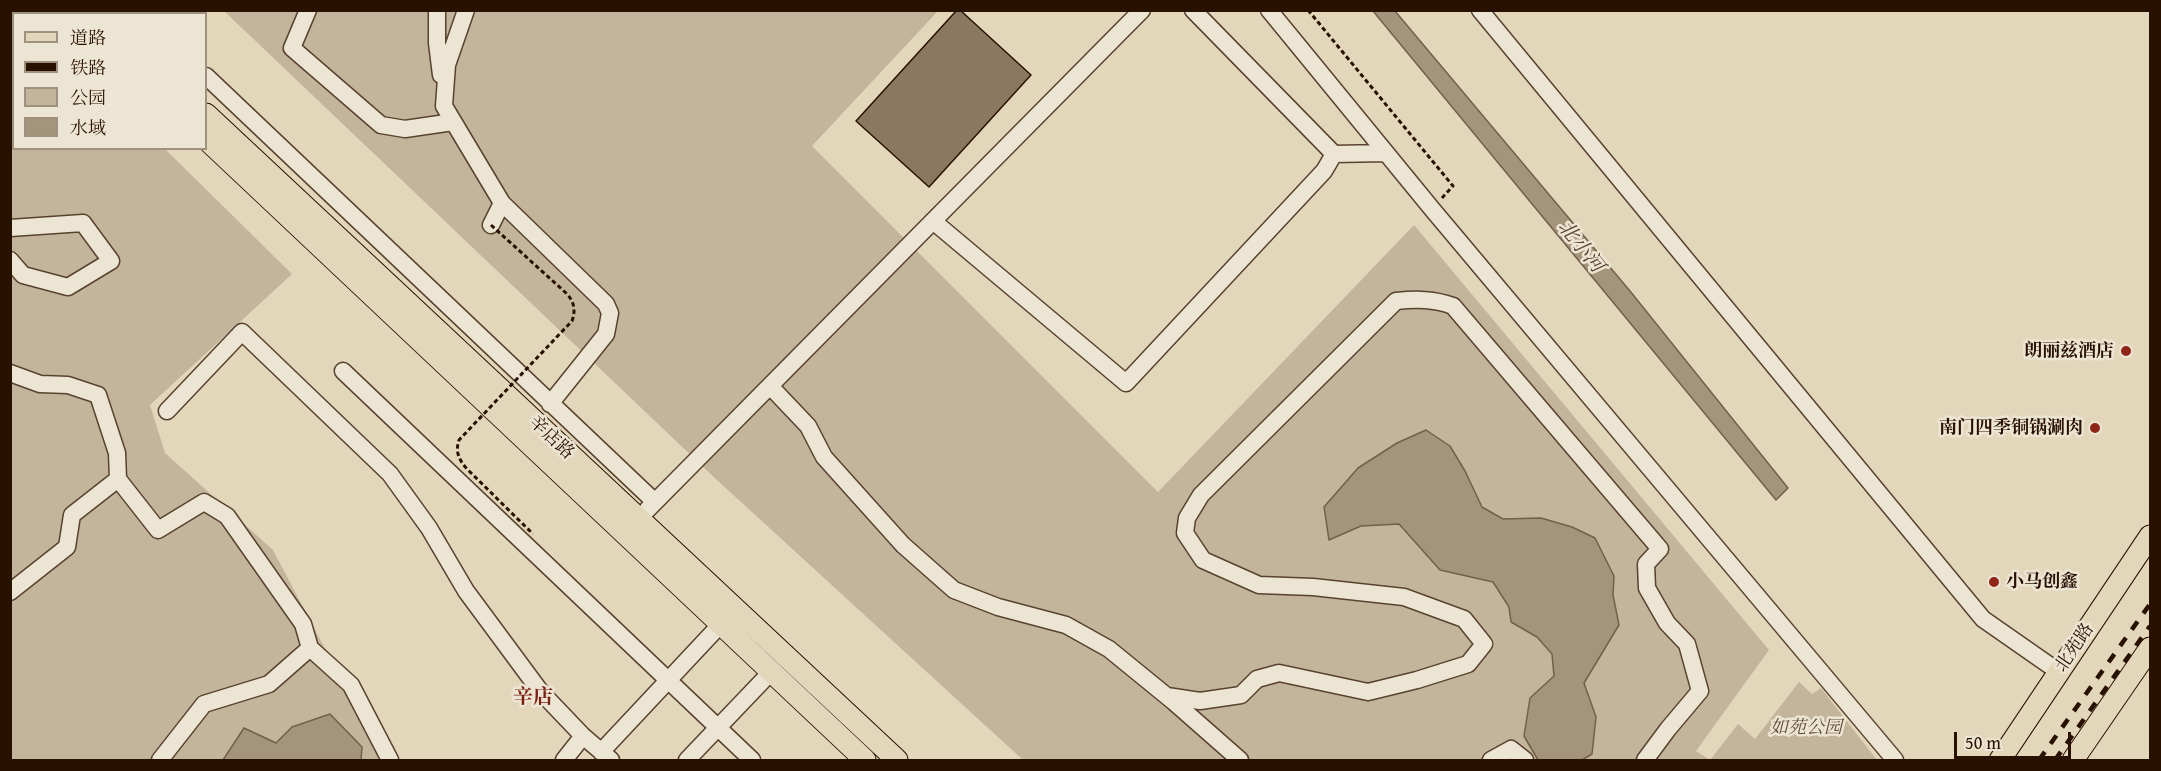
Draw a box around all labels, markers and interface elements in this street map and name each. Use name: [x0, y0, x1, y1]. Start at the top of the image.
legend: [12, 12, 207, 150]
text: 道路: [70, 24, 106, 51]
text: 铁路: [70, 54, 106, 81]
text: 公园: [70, 84, 106, 111]
text: 水域: [70, 114, 106, 141]
water label: 北小河: [1552, 216, 1608, 278]
place label: 朗丽兹酒店: [2024, 340, 2114, 362]
marker: 朗丽兹酒店: [2119, 344, 2133, 358]
street label: 辛店路: [524, 412, 578, 464]
place label: 南门四季铜锅涮肉: [1939, 417, 2083, 439]
marker: 南门四季铜锅涮肉: [2088, 421, 2102, 435]
place label: 小马创鑫: [2006, 571, 2078, 593]
marker: 小马创鑫: [1987, 575, 2001, 589]
street label: 北苑路: [2051, 620, 2099, 676]
district label: 辛店: [513, 686, 553, 710]
park label: 如苑公园: [1770, 717, 1842, 739]
scale bar: [1957, 720, 2074, 758]
text: 50 m: [1965, 729, 2001, 756]

